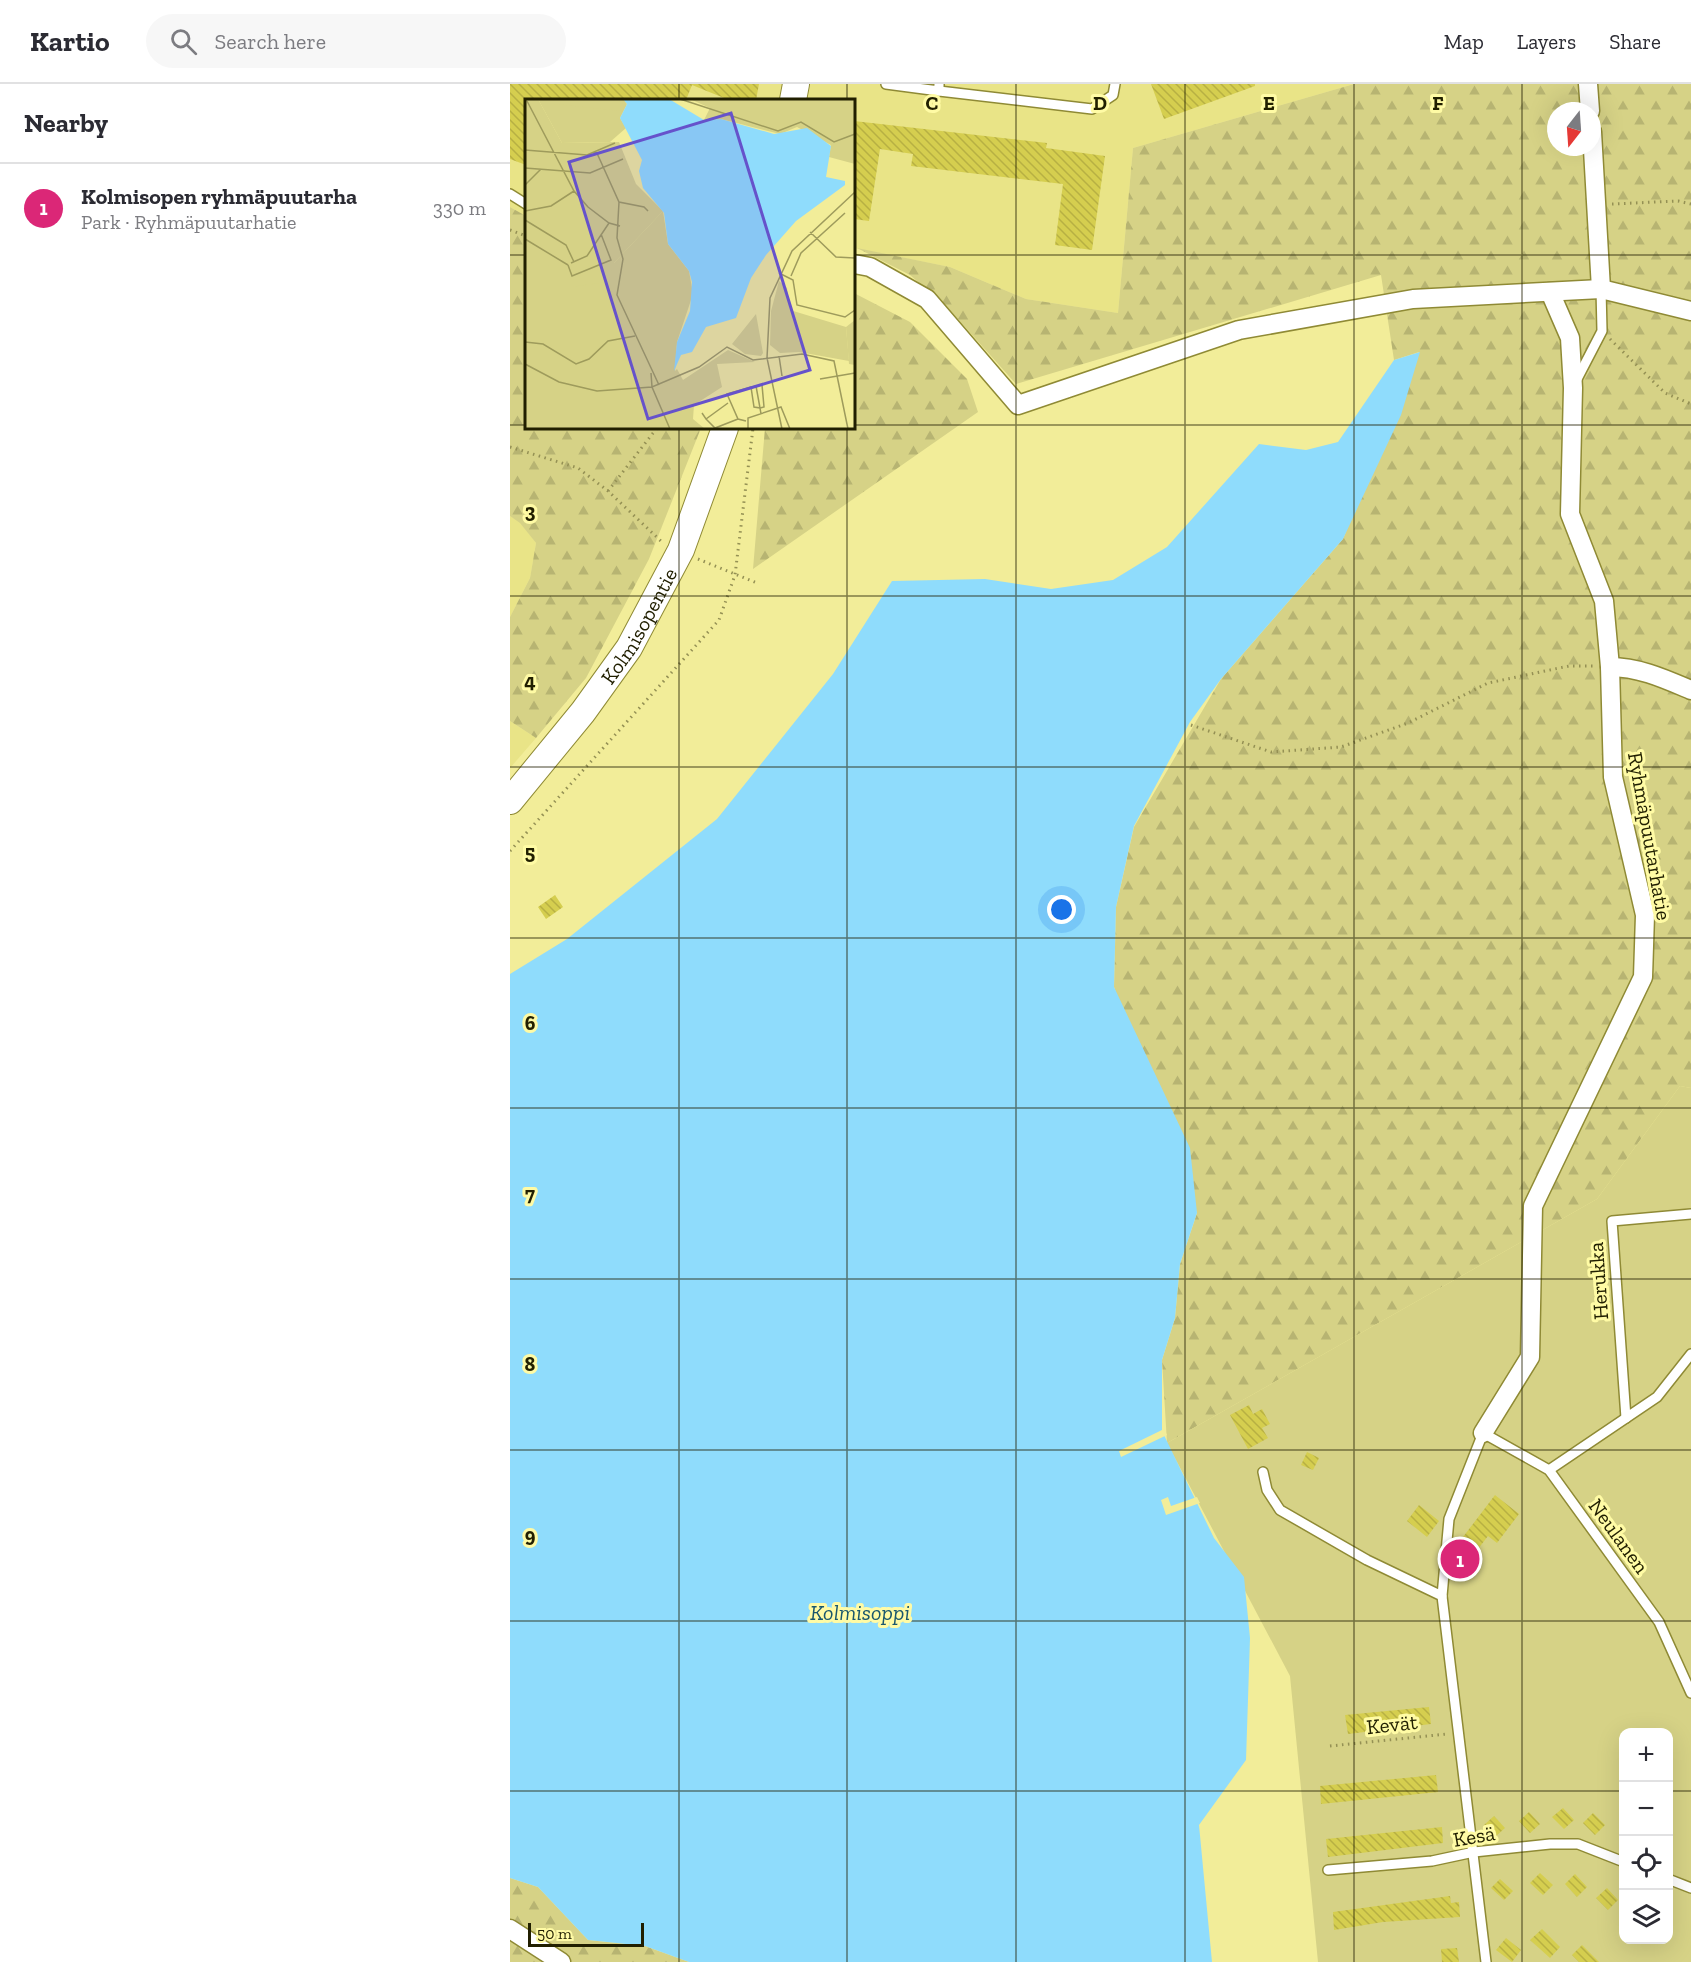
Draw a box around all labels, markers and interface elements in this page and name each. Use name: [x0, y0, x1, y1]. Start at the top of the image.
search box: [146, 14, 566, 68]
text: Kartio: [30, 25, 110, 58]
icon: search: [167, 25, 200, 58]
text: Search here: [215, 28, 326, 55]
text: Map: [1444, 29, 1484, 54]
text: Layers: [1517, 29, 1576, 54]
text: Share: [1609, 29, 1661, 54]
text: C: [926, 91, 939, 115]
text: D: [1093, 91, 1107, 115]
text: E: [1263, 91, 1275, 115]
text: F: [1432, 91, 1444, 115]
inset map: [525, 99, 855, 429]
north arrow: [1547, 102, 1601, 156]
text: Nearby: [24, 107, 108, 139]
text: Kolmisopen ryhmäpuutarha: [81, 183, 357, 210]
text: 1: [39, 196, 48, 220]
text: 330 m: [433, 196, 486, 220]
text: Park · Ryhmäpuutarhatie: [81, 210, 296, 234]
text: 3: [525, 499, 536, 523]
street label: Kolmisopentie: [595, 563, 682, 689]
text: 4: [524, 669, 536, 693]
street label: Ryhmäpuutarhatie: [1623, 750, 1677, 922]
text: 5: [525, 840, 535, 864]
your location: [1047, 895, 1076, 924]
text: 6: [525, 1011, 536, 1035]
text: 7: [525, 1182, 535, 1206]
street label: Herukka: [1583, 1241, 1613, 1321]
text: 8: [525, 1352, 536, 1376]
street label: Neulanen: [1584, 1494, 1654, 1578]
text: 9: [525, 1523, 536, 1547]
pin: 1: [1440, 1536, 1480, 1582]
water label: Kolmisoppi: [810, 1599, 910, 1626]
street label: Kevät: [1365, 1709, 1419, 1739]
map controls: [1619, 1728, 1673, 1944]
button: +: [1619, 1728, 1673, 1782]
button: −: [1619, 1782, 1673, 1836]
street label: Kesä: [1451, 1820, 1497, 1852]
button: locate: [1619, 1836, 1673, 1890]
button: layers: [1619, 1890, 1673, 1944]
scale bar: [528, 1920, 644, 1948]
text: 50 m: [537, 1924, 572, 1943]

